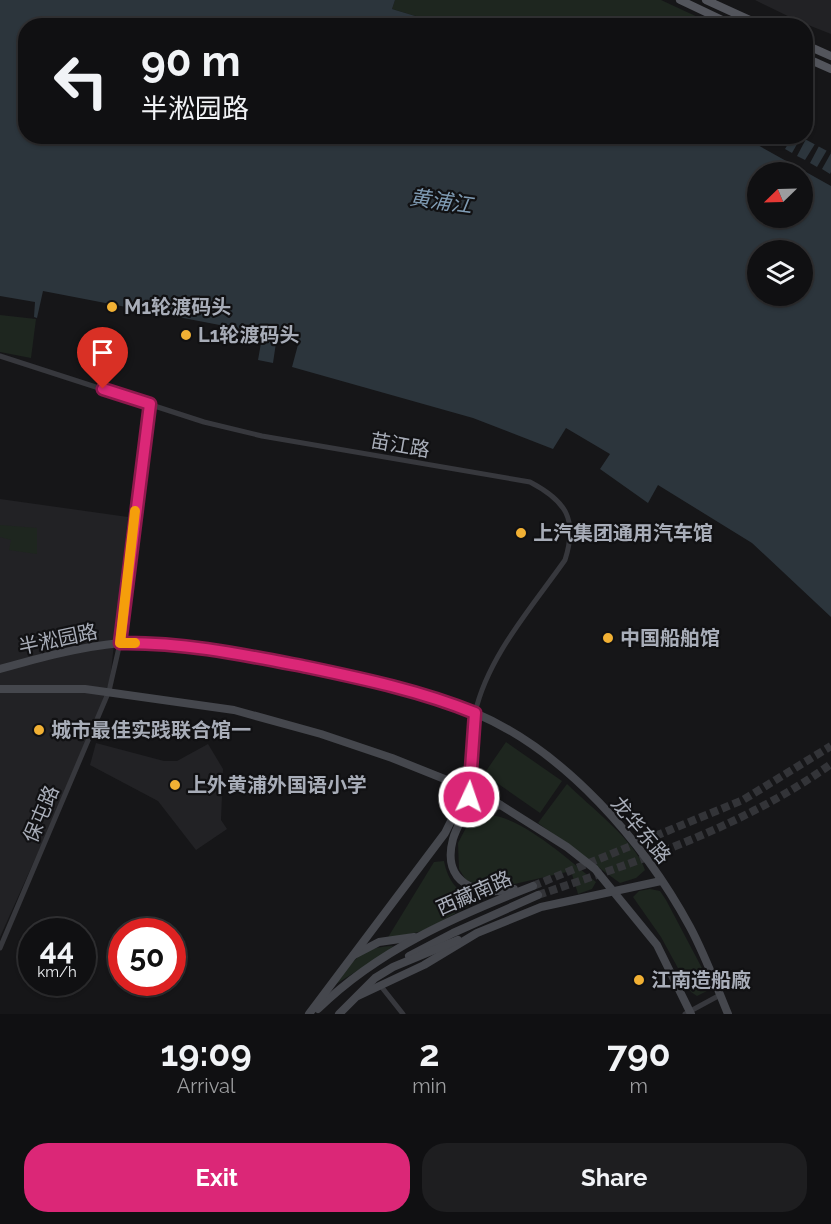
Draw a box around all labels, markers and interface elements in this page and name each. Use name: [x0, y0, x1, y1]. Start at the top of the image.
text: 90 m: [141, 37, 241, 86]
icon: left: [42, 42, 120, 120]
text: 半淞园路: [141, 93, 249, 124]
north arrow: [747, 162, 813, 228]
map controls: [747, 162, 813, 306]
water label: 黄浦江: [408, 184, 476, 218]
button: layers: [747, 240, 813, 306]
place label: M1轮渡码头: [124, 295, 231, 319]
marker: M1轮渡码头: [105, 300, 119, 314]
place label: L1轮渡码头: [198, 323, 300, 347]
pin: [77, 327, 128, 389]
marker: L1轮渡码头: [179, 328, 193, 342]
icon: arrive: [86, 336, 119, 369]
street label: 苗江路: [368, 428, 432, 462]
place label: 上汽集团通用汽车馆: [533, 521, 713, 545]
marker: 上汽集团通用汽车馆: [514, 526, 528, 540]
street label: 半淞园路: [16, 619, 100, 659]
place label: 中国船舶馆: [620, 626, 720, 650]
marker: 中国船舶馆: [601, 631, 615, 645]
place label: 城市最佳实践联合馆一: [51, 718, 251, 742]
marker: 城市最佳实践联合馆一: [32, 723, 46, 737]
position arrow: [437, 765, 501, 829]
place label: 上外黄浦外国语小学: [187, 773, 367, 797]
marker: 上外黄浦外国语小学: [168, 778, 182, 792]
street label: 保屯路: [18, 782, 64, 846]
street label: 龙华东路: [606, 792, 676, 868]
street label: 西藏南路: [433, 866, 515, 920]
speed limit sign: 50: [108, 918, 186, 996]
text: 44: [40, 932, 74, 967]
text: km/h: [37, 963, 77, 981]
place label: 江南造船廠: [651, 968, 751, 992]
marker: 江南造船廠: [632, 973, 646, 987]
text: 19:09: [160, 1032, 252, 1074]
text: 2: [419, 1032, 440, 1074]
text: 790: [607, 1032, 671, 1074]
text: Arrival: [177, 1074, 235, 1098]
text: min: [412, 1074, 447, 1098]
text: m: [630, 1074, 648, 1098]
button: Exit: [24, 1143, 410, 1212]
button: Share: [422, 1143, 807, 1212]

